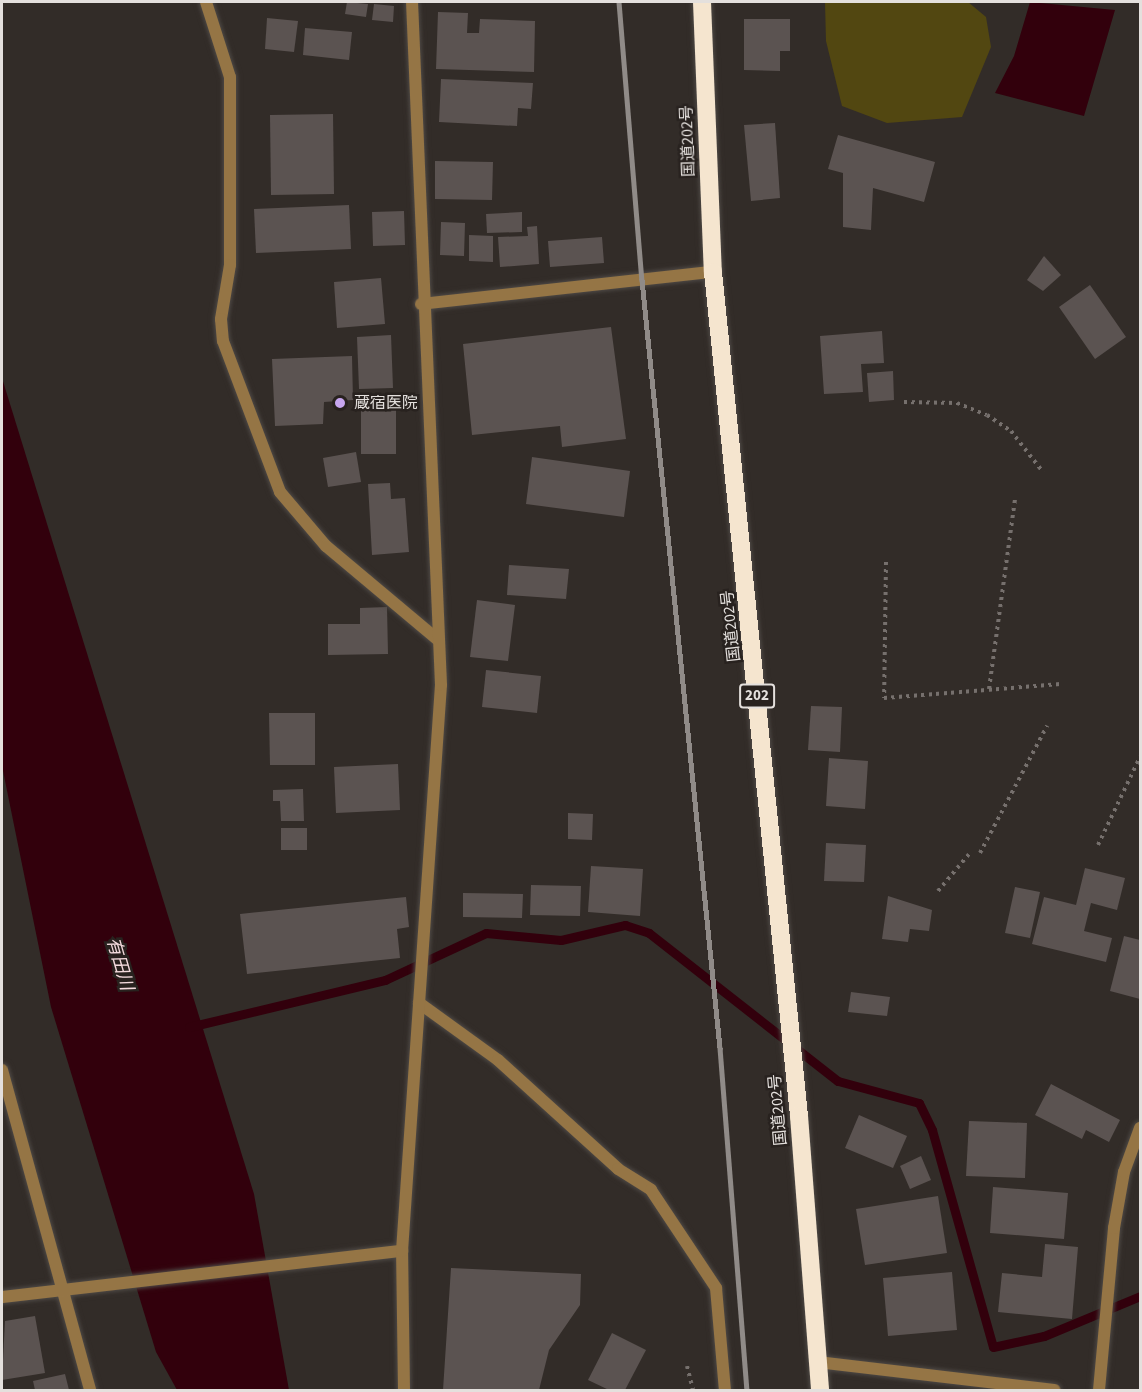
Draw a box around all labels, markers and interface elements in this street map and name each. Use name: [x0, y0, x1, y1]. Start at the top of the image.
street label: 国道202号: [677, 105, 699, 177]
place label: 蔵宿医院: [354, 393, 418, 413]
marker: 蔵宿医院: [331, 394, 349, 412]
street label: 国道202号: [718, 589, 744, 663]
road number: 202: [739, 684, 775, 708]
water label: 有田川: [101, 935, 137, 993]
street label: 国道202号: [765, 1073, 791, 1147]

